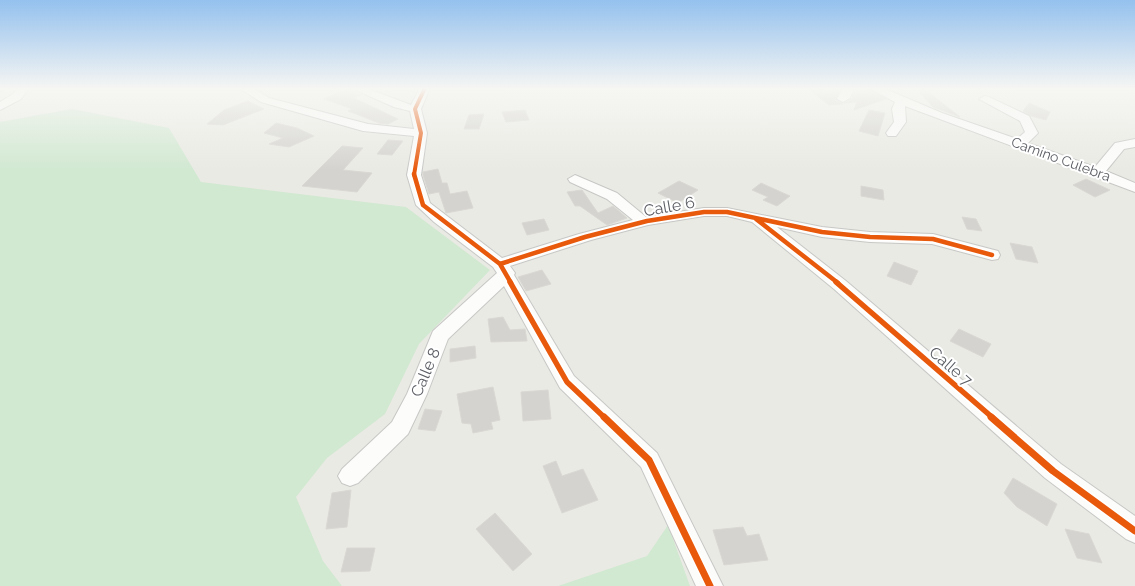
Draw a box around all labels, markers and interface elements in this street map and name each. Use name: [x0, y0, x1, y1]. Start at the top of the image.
street label: Camino Culebra: [1009, 134, 1113, 184]
street label: Calle 6: [642, 193, 696, 220]
street label: Calle 7: [925, 343, 976, 390]
street label: Calle 8: [407, 345, 444, 400]

